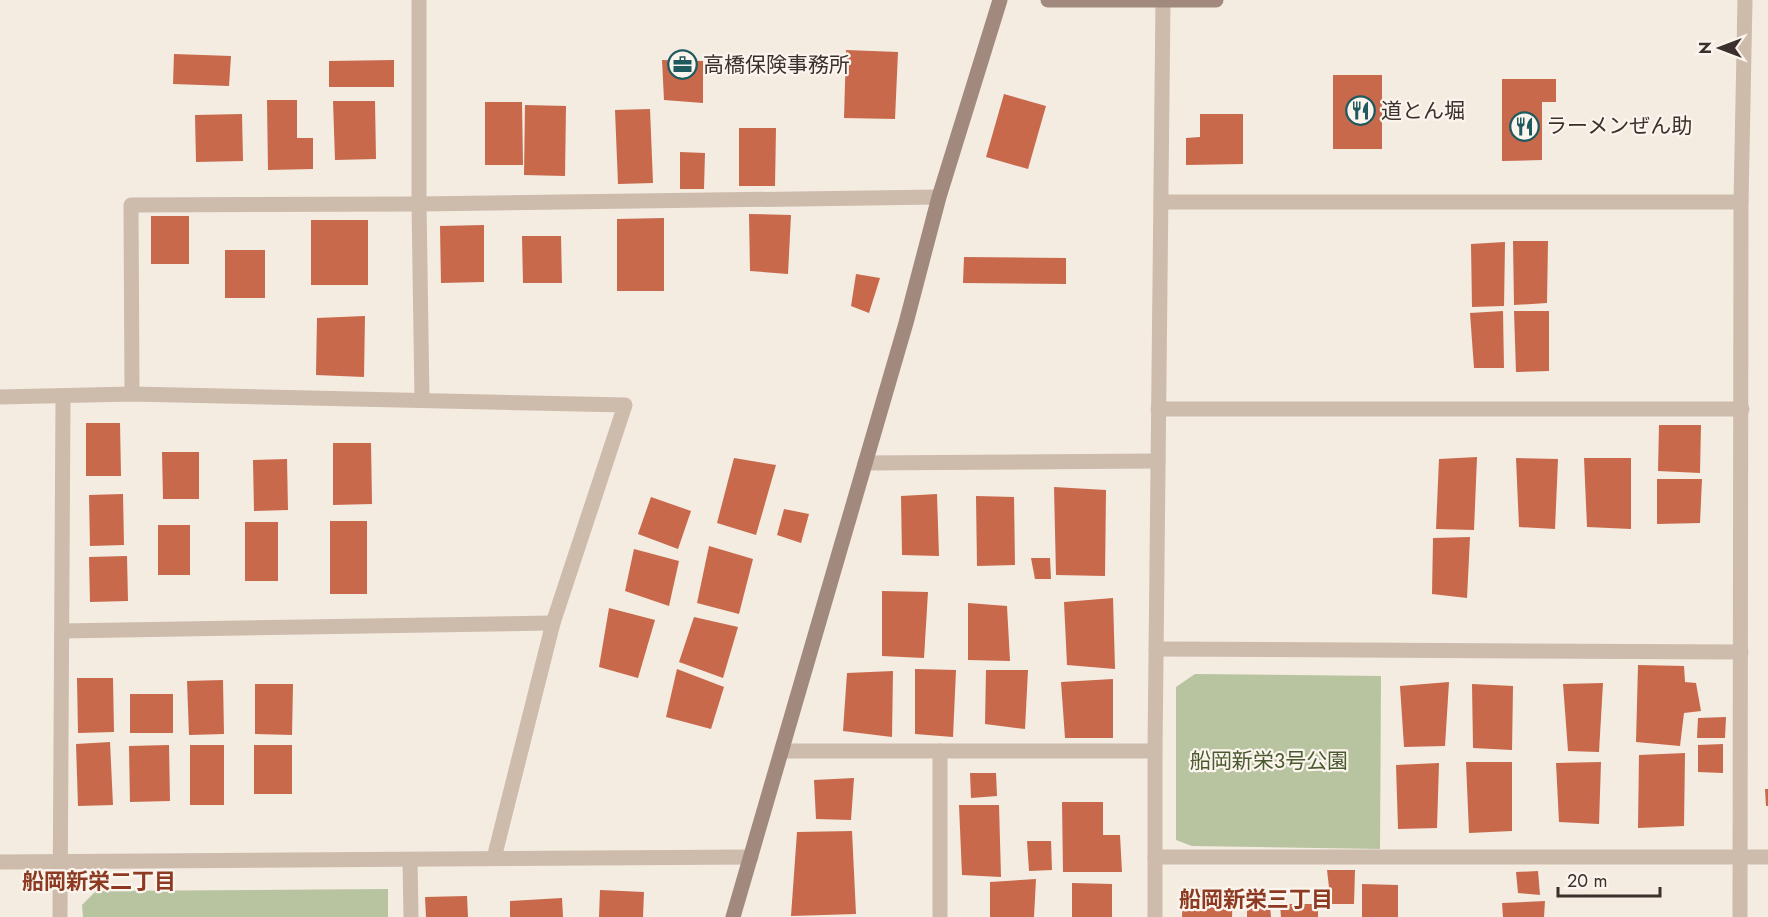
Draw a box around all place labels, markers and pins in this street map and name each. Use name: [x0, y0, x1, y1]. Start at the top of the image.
office icon: 高橋保険事務所: [666, 49, 698, 81]
place label: 高橋保険事務所: [703, 50, 850, 80]
restaurant icon: 道とん堀: [1344, 95, 1376, 127]
place label: 道とん堀: [1381, 96, 1465, 126]
restaurant icon: ラーメンぜん助: [1509, 110, 1541, 142]
place label: ラーメンぜん助: [1546, 111, 1692, 141]

